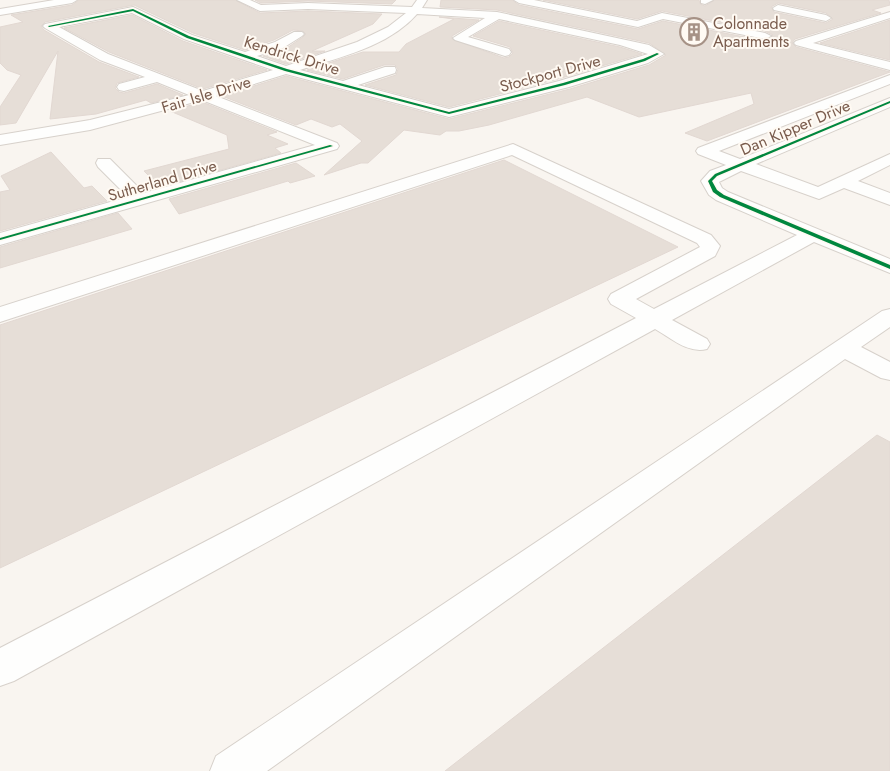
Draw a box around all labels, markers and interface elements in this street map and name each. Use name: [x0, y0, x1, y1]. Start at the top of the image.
place label: Colonnade Apartments: [713, 12, 789, 53]
building icon: Colonnade Apartments: [679, 17, 709, 47]
street label: Kendrick Drive: [241, 30, 343, 81]
street label: Stockport Drive: [497, 49, 603, 98]
street label: Fair Isle Drive: [159, 70, 254, 119]
street label: Dan Kipper Drive: [737, 94, 854, 161]
street label: Sutherland Drive: [105, 154, 219, 207]

